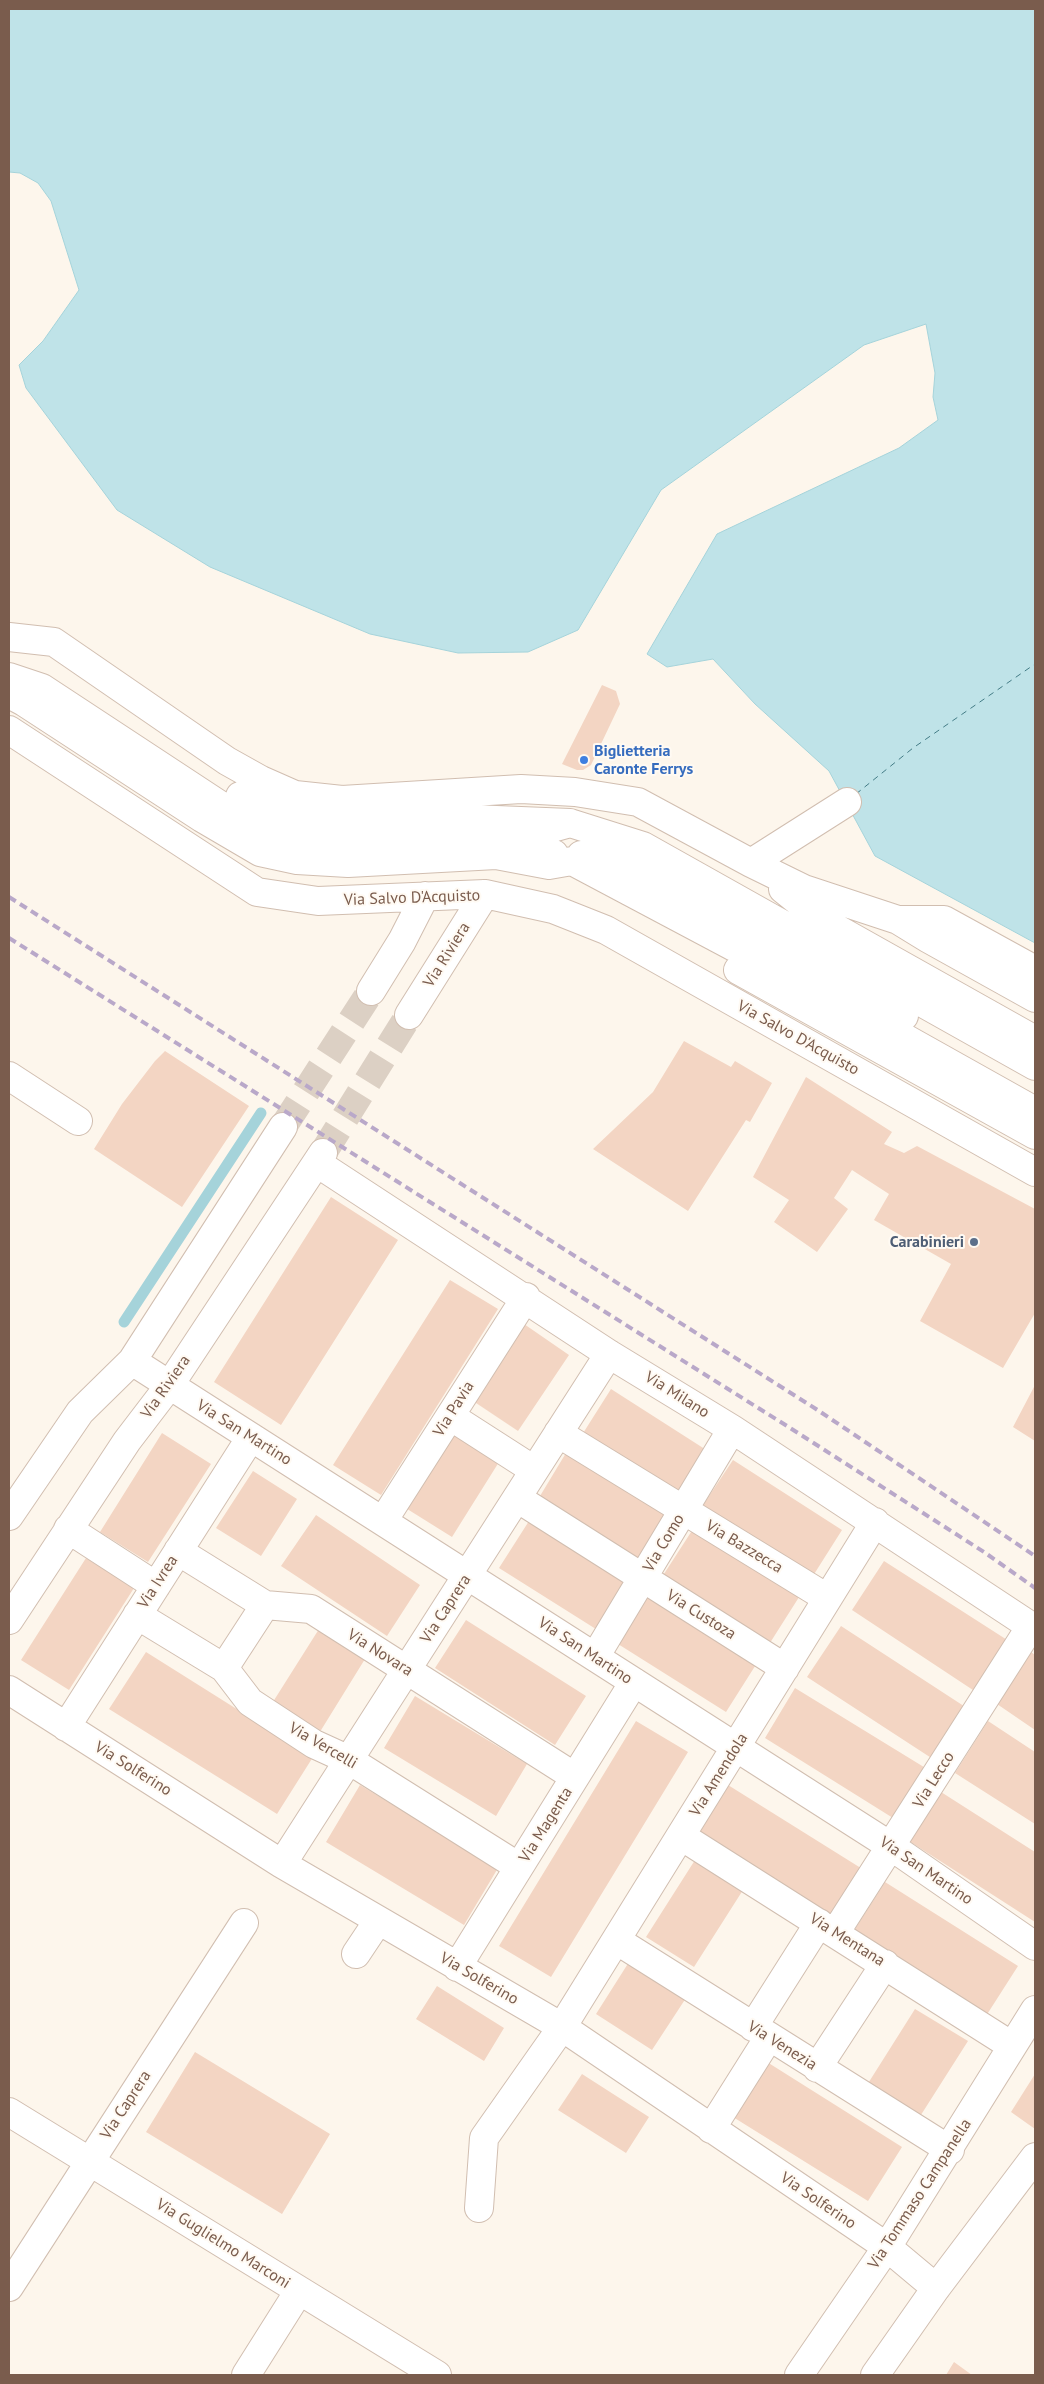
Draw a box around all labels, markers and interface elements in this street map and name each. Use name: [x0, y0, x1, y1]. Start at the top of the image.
place label: Biglietteria Caronte Ferrys: [594, 741, 693, 779]
marker: Biglietteria Caronte Ferrys: [578, 754, 590, 766]
street label: Via Salvo D'Acquisto: [343, 886, 481, 910]
street label: Via Riviera: [420, 919, 474, 991]
street label: Via Salvo D'Acquisto: [734, 997, 862, 1079]
place label: Carabinieri: [890, 1232, 964, 1252]
marker: Carabinieri: [968, 1236, 980, 1248]
street label: Via Riviera: [137, 1352, 195, 1422]
street label: Via Milano: [641, 1368, 713, 1422]
street label: Via Pavia: [429, 1378, 479, 1440]
street label: Via San Martino: [193, 1396, 295, 1470]
street label: Via Como: [639, 1510, 689, 1576]
street label: Via Bazzecca: [702, 1516, 786, 1578]
street label: Via Ivrea: [134, 1552, 182, 1612]
street label: Via Caprera: [417, 1571, 475, 1647]
street label: Via Custoza: [663, 1586, 739, 1644]
street label: Via San Martino: [534, 1613, 636, 1689]
street label: Via Novara: [344, 1625, 416, 1681]
street label: Via Vercelli: [285, 1719, 361, 1773]
street label: Via Amendola: [686, 1730, 752, 1820]
street label: Via Solferino: [91, 1738, 175, 1800]
street label: Via Lecco: [909, 1748, 959, 1812]
street label: Via Magenta: [515, 1784, 577, 1866]
street label: Via San Martino: [876, 1833, 976, 1909]
street label: Via Mentana: [806, 1909, 888, 1971]
street label: Via Solferino: [436, 1949, 522, 2009]
street label: Via Venezia: [744, 2017, 820, 2075]
street label: Via Caprera: [97, 2067, 155, 2143]
street label: Via Tommaso Campanella: [864, 2115, 976, 2273]
street label: Via Solferino: [776, 2169, 860, 2233]
street label: Via Guglielmo Marconi: [152, 2195, 294, 2293]

